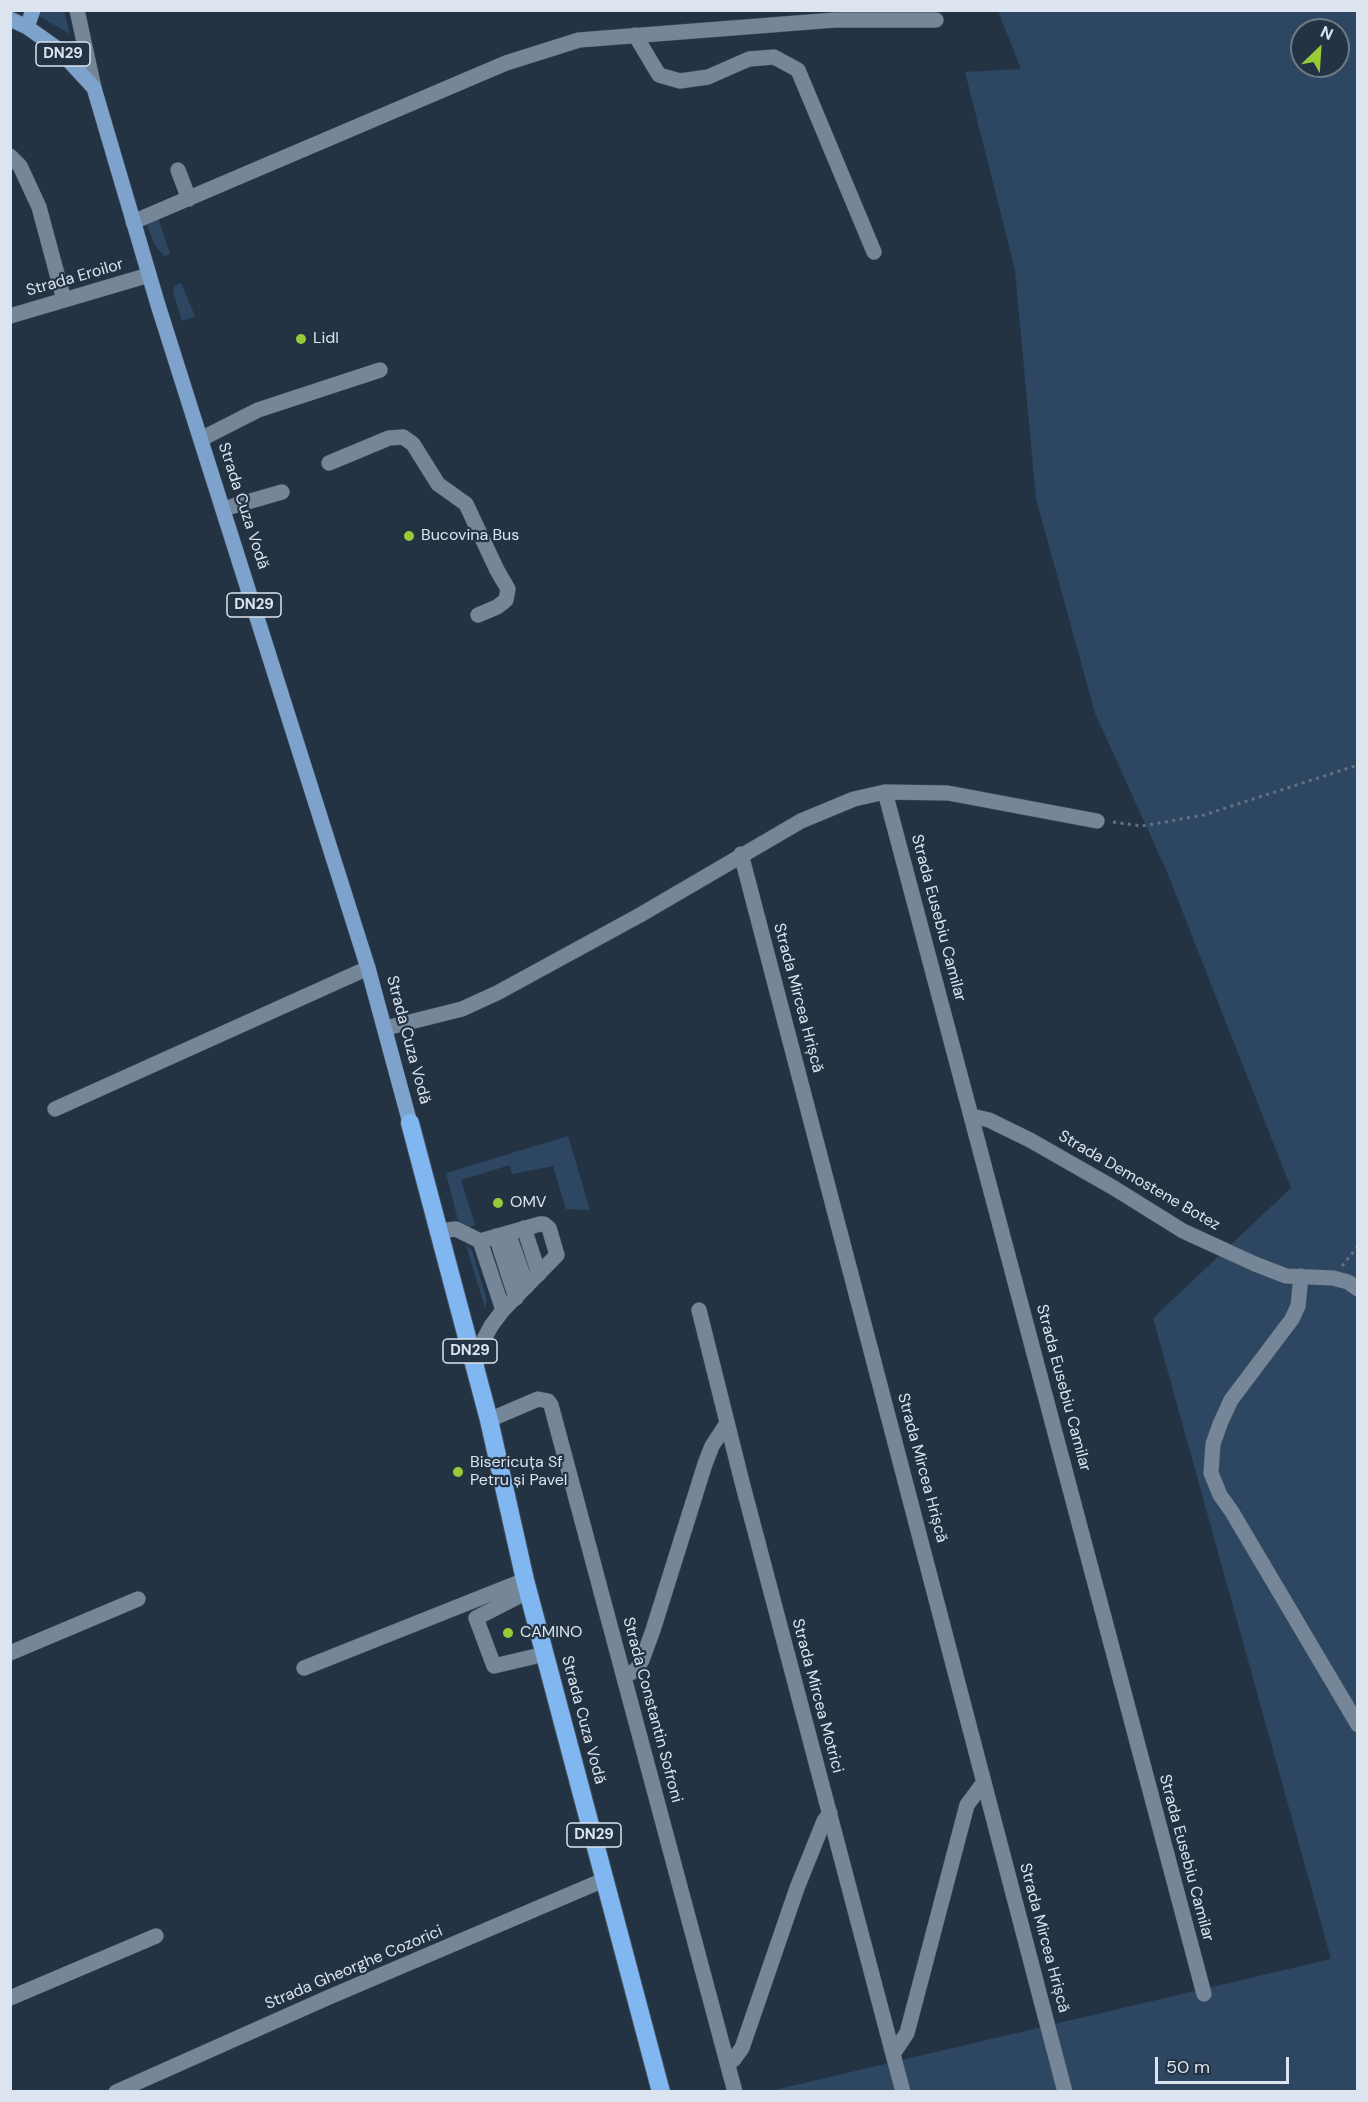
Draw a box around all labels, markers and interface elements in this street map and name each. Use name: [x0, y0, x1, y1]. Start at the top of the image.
north arrow: [1290, 18, 1350, 78]
text: N: [1317, 21, 1337, 45]
road number: DN29: [36, 42, 90, 66]
street label: Strada Eroilor: [24, 255, 126, 301]
place label: Lidl: [313, 329, 339, 349]
marker: Lidl: [294, 332, 308, 346]
street label: Strada Cuza Vodă: [213, 440, 273, 572]
place label: Bucovina Bus: [421, 526, 519, 546]
marker: Bucovina Bus: [402, 529, 416, 543]
road number: DN29: [227, 593, 281, 617]
street label: Strada Eusebiu Camilar: [906, 832, 970, 1004]
street label: Strada Mircea Hrișcă: [769, 921, 827, 1075]
street label: Strada Cuza Vodă: [382, 974, 434, 1106]
street label: Strada Demostene Botez: [1055, 1127, 1223, 1235]
place label: OMV: [510, 1193, 547, 1213]
marker: OMV: [491, 1196, 505, 1210]
street label: Strada Eusebiu Camilar: [1031, 1302, 1095, 1474]
road number: DN29: [443, 1339, 497, 1363]
street label: Strada Mircea Hrișcă: [893, 1391, 951, 1545]
place label: Bisericuța Sf Petru și Pavel: [470, 1453, 567, 1491]
marker: Bisericuța Sf Petru și Pavel: [451, 1465, 465, 1479]
street label: Strada Constantin Sofroni: [618, 1615, 686, 1805]
street label: Strada Mircea Motrici: [787, 1617, 847, 1775]
place label: CAMINO: [520, 1623, 582, 1643]
marker: CAMINO: [501, 1626, 515, 1640]
street label: Strada Cuza Vodă: [557, 1654, 609, 1786]
street label: Strada Eusebiu Camilar: [1154, 1772, 1218, 1944]
road number: DN29: [567, 1823, 621, 1847]
street label: Strada Mircea Hrișcă: [1015, 1861, 1073, 2015]
street label: Strada Gheorghe Cozorici: [262, 1922, 446, 2014]
scale bar: [1158, 2045, 1292, 2083]
text: 50 m: [1166, 2055, 1210, 2079]

